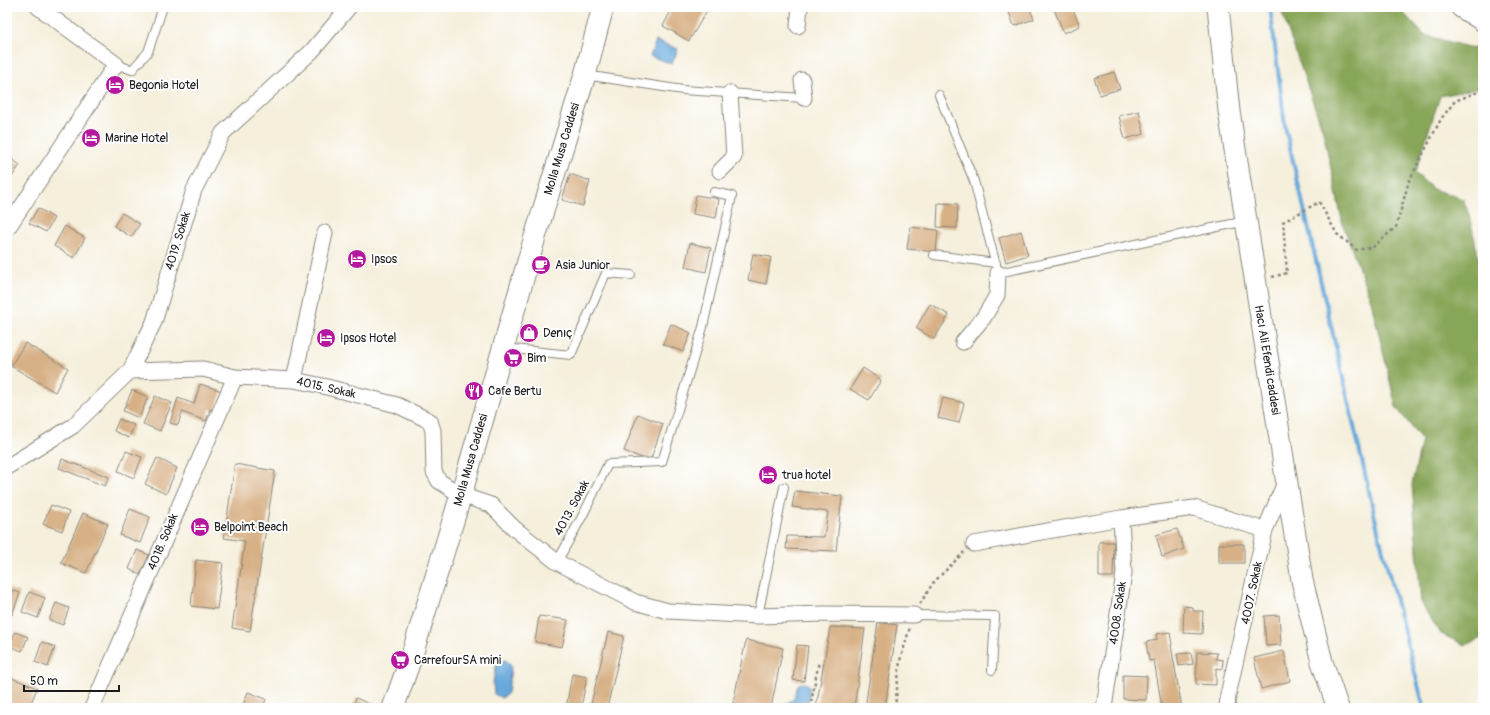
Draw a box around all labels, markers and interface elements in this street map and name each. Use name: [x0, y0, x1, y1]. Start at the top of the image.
hotel icon: Begonia Hotel: [104, 74, 126, 96]
place label: Begonia Hotel: [129, 78, 199, 93]
street label: Molla Musa Caddesi: [541, 101, 583, 197]
hotel icon: Marine Hotel: [80, 127, 102, 149]
place label: Marine Hotel: [105, 131, 169, 146]
street label: 4019. Sokak: [162, 210, 194, 272]
hotel icon: Ipsos: [346, 248, 368, 270]
place label: Ipsos: [371, 252, 398, 267]
cafe icon: Asia Junior: [530, 254, 552, 276]
place label: Asia Junior: [555, 258, 611, 273]
street label: Hacı Ali Efendi caddesi: [1251, 304, 1283, 416]
shop icon: Denıç: [518, 322, 540, 344]
place label: Denıç: [543, 326, 572, 341]
hotel icon: Ipsos Hotel: [315, 327, 337, 349]
place label: Ipsos Hotel: [340, 331, 397, 346]
supermarket icon: Bim: [502, 347, 524, 369]
place label: Bim: [527, 351, 547, 366]
street label: 4015. Sokak: [295, 374, 357, 402]
restaurant icon: Cafe Bertu: [463, 380, 485, 402]
place label: Cafe Bertu: [488, 384, 542, 399]
street label: Molla Musa Caddesi: [451, 412, 491, 508]
hotel icon: trua hotel: [757, 464, 779, 486]
place label: trua hotel: [781, 468, 831, 483]
street label: 4013. Sokak: [551, 478, 593, 538]
street label: 4018. Sokak: [144, 511, 182, 573]
hotel icon: Belpoint Beach: [189, 516, 211, 538]
place label: Belpoint Beach: [214, 520, 288, 535]
street label: 4007. Sokak: [1238, 560, 1266, 626]
street label: 4008. Sokak: [1106, 580, 1130, 646]
supermarket icon: CarrefourSA mini: [389, 649, 411, 671]
place label: CarrefourSA mini: [414, 653, 501, 668]
scale bar: [24, 667, 119, 693]
text: 50 m: [30, 674, 58, 689]

